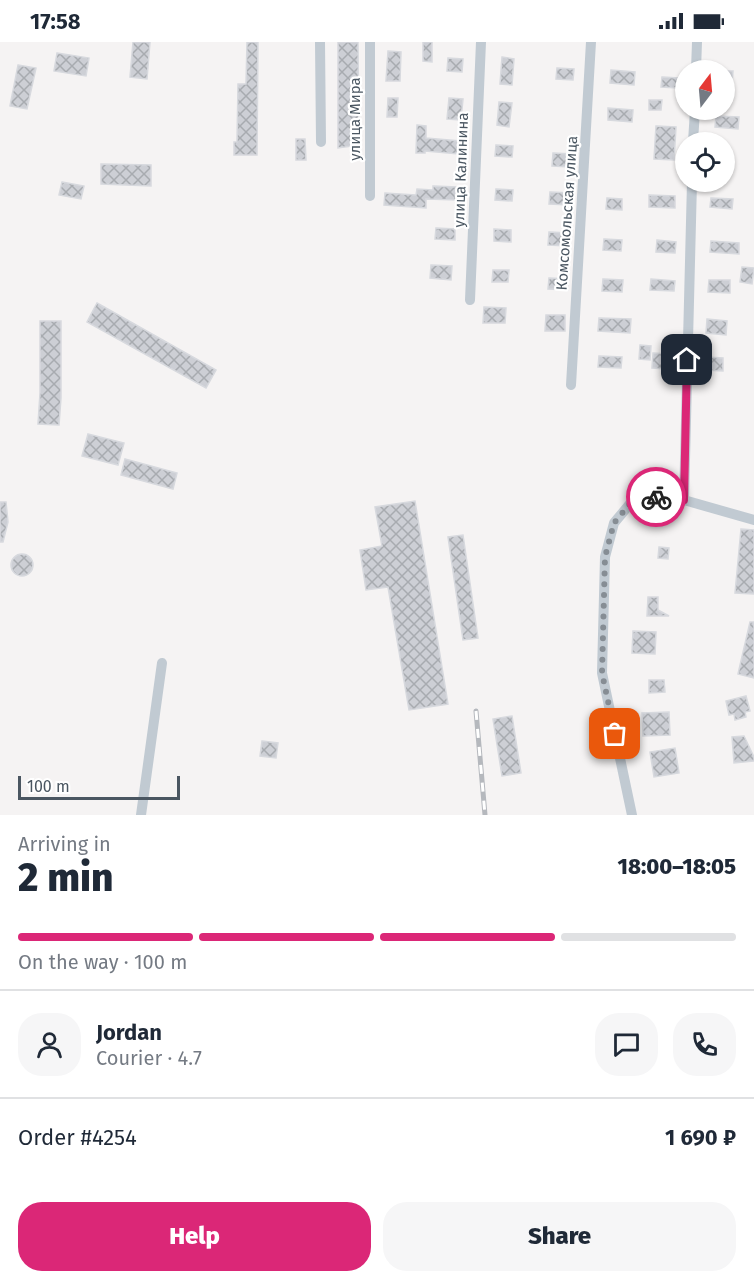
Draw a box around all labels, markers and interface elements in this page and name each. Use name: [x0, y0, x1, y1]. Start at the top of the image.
text: 17:58: [30, 8, 81, 35]
north arrow: [675, 60, 735, 120]
map controls: [675, 60, 735, 192]
street label: улица Мира: [346, 77, 364, 161]
street label: улица Калинина: [450, 112, 472, 228]
button: locate: [675, 132, 735, 192]
street label: Комсомольская улица: [553, 135, 581, 291]
pin: [661, 334, 712, 385]
icon: home: [670, 343, 703, 376]
courier: [626, 467, 686, 527]
icon: bike: [640, 481, 673, 514]
pin: [589, 708, 640, 759]
icon: bag: [598, 717, 631, 750]
scale bar: [18, 773, 180, 800]
text: 100 m: [27, 777, 70, 796]
text: Arriving in: [18, 832, 111, 856]
text: 18:00–18:05: [618, 853, 736, 880]
text: 2 min: [18, 855, 114, 901]
text: On the way · 100 m: [18, 950, 187, 974]
button: person: [18, 1013, 81, 1076]
button: chat: [595, 1013, 658, 1076]
button: phone: [673, 1013, 736, 1076]
text: Jordan: [96, 1019, 162, 1046]
text: Courier · 4.7: [96, 1046, 202, 1070]
text: Order #4254: [18, 1124, 137, 1151]
text: 1 690 ₽: [665, 1124, 736, 1151]
button: Help: [18, 1202, 371, 1271]
button: Share: [383, 1202, 736, 1271]

